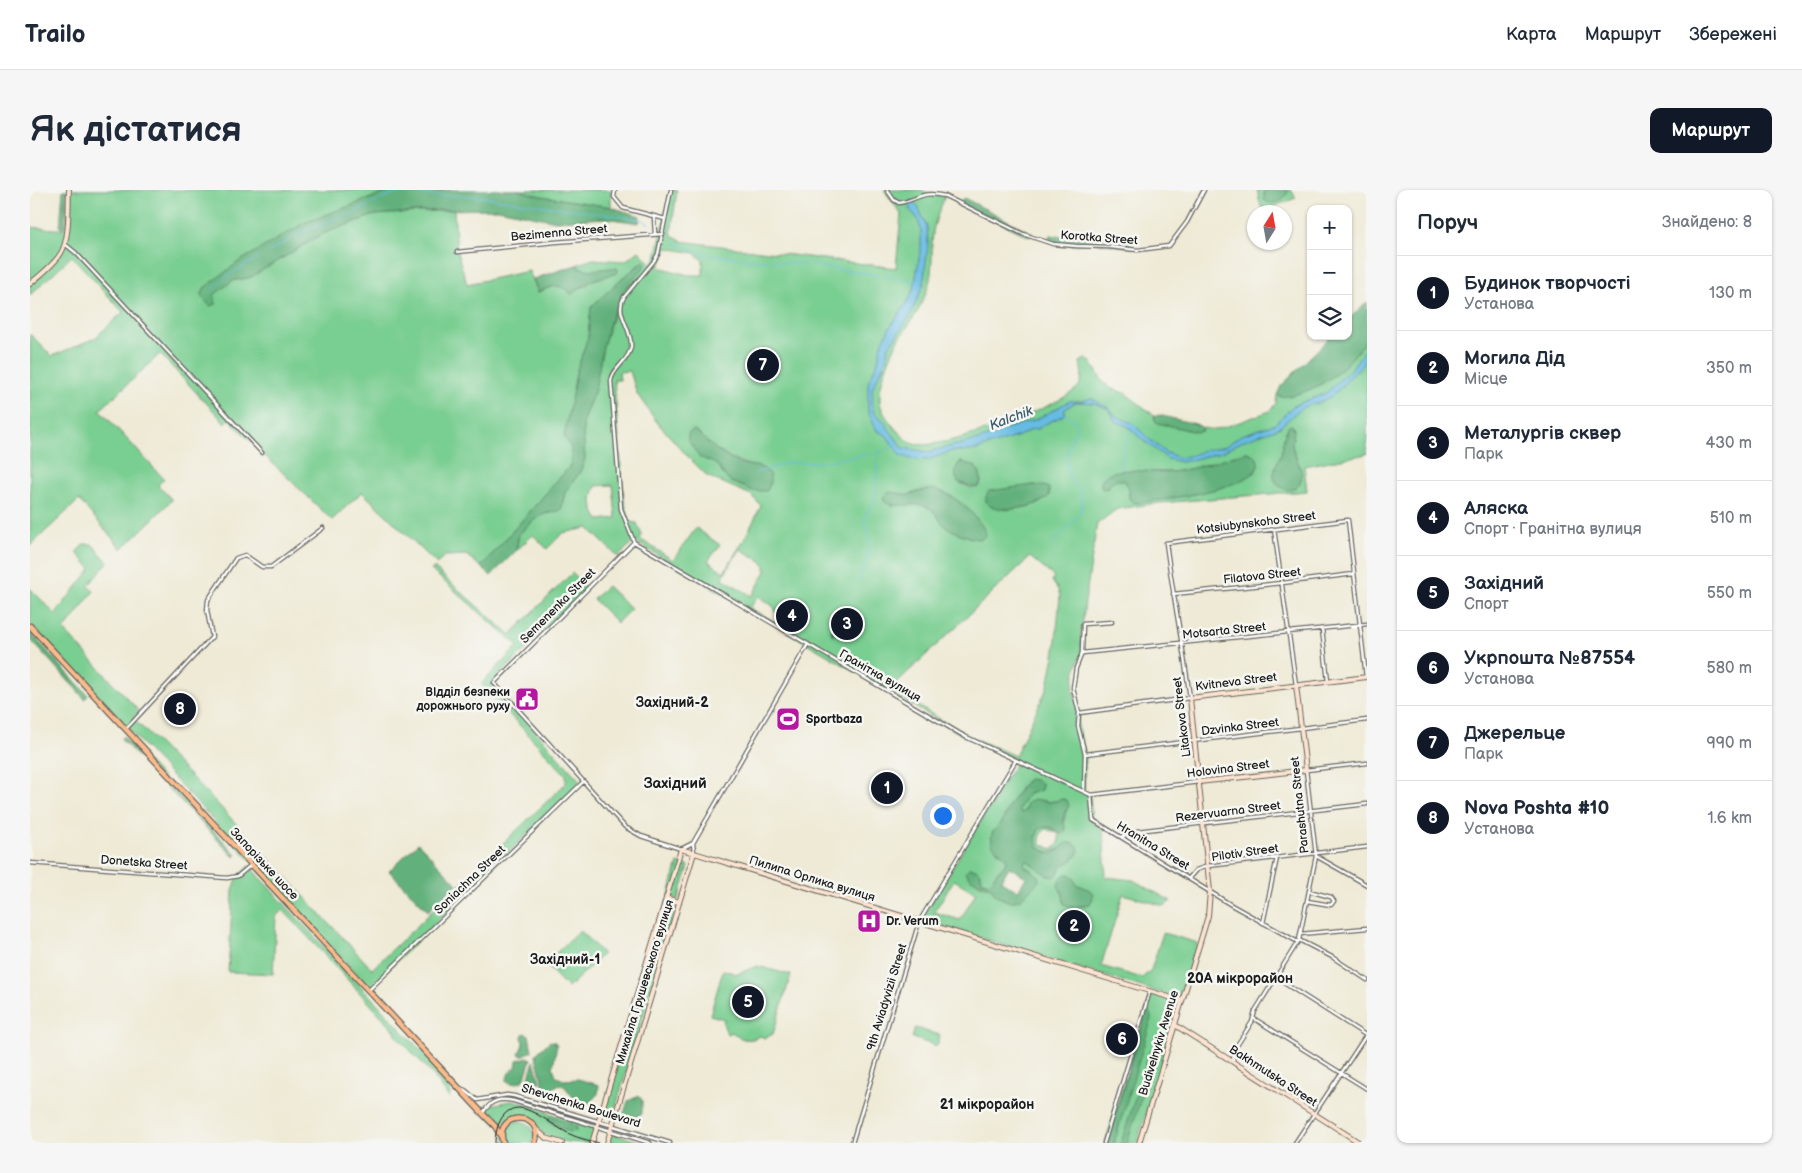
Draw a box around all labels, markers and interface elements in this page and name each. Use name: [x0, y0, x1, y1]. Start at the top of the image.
text: Trailo: [25, 20, 85, 49]
text: Карта: [1506, 24, 1557, 45]
text: Маршрут: [1585, 24, 1661, 45]
text: Збережені: [1689, 24, 1777, 45]
button: Маршрут: [1650, 108, 1772, 153]
text: Як дістатися: [30, 109, 242, 152]
north arrow: [1247, 205, 1292, 250]
map controls: [1307, 205, 1352, 340]
button: +: [1307, 205, 1352, 250]
text: Поруч: [1417, 210, 1478, 235]
text: Знайдено: 8: [1662, 213, 1752, 232]
street label: Bezimenna Street: [510, 221, 608, 245]
street label: Korotka Street: [1060, 228, 1138, 248]
button: −: [1307, 250, 1352, 295]
text: Будинок творчості: [1464, 272, 1631, 295]
text: 1: [1430, 284, 1436, 303]
text: 130 m: [1709, 284, 1752, 303]
button: layers: [1307, 295, 1352, 340]
text: Установа: [1464, 295, 1534, 314]
pin: 7: [747, 346, 779, 384]
text: Могила Дiд: [1464, 347, 1565, 370]
text: 2: [1428, 359, 1438, 378]
text: 350 m: [1706, 359, 1752, 378]
text: Місце: [1464, 370, 1508, 389]
water label: Kalchik: [987, 402, 1036, 434]
text: Металургів сквер: [1464, 422, 1621, 445]
text: 3: [1428, 434, 1438, 453]
text: 430 m: [1705, 434, 1752, 453]
text: Парк: [1464, 445, 1503, 464]
text: Аляска: [1464, 497, 1528, 520]
street label: Kotsiubynskoho Street: [1196, 508, 1317, 538]
text: 4: [1428, 509, 1438, 528]
text: 510 m: [1710, 509, 1752, 528]
text: Спорт · Гранітна вулиця: [1464, 520, 1642, 539]
street label: Filatova Street: [1223, 564, 1302, 588]
street label: Semenenka Street: [517, 565, 599, 647]
text: Західний: [1464, 572, 1544, 595]
text: 5: [1428, 584, 1438, 603]
text: 550 m: [1707, 584, 1752, 603]
text: Спорт: [1464, 595, 1509, 614]
pin: 4: [776, 597, 808, 635]
pin: 3: [831, 605, 863, 643]
street label: Motsarta Street: [1182, 619, 1267, 643]
street label: Гранітна вулиця: [836, 647, 924, 706]
text: Укрпошта №87554: [1464, 647, 1635, 670]
text: 6: [1428, 659, 1438, 678]
text: 580 m: [1707, 659, 1752, 678]
street label: Kvitneva Street: [1194, 670, 1278, 694]
text: Установа: [1464, 670, 1534, 689]
street label: Litakova Street: [1170, 676, 1194, 758]
place label: ВІдділ безпеки дорожнього руху: [415, 685, 510, 714]
public building icon: ВІдділ безпеки дорожнього руху: [514, 686, 540, 712]
pin: 8: [164, 690, 196, 728]
district label: Західний-2: [635, 694, 709, 711]
sports icon: Sportbaza: [775, 706, 801, 732]
place label: Sportbaza: [806, 712, 863, 727]
street label: Dzvinka Street: [1200, 715, 1280, 739]
text: Джерельце: [1464, 722, 1565, 745]
text: 7: [1429, 734, 1437, 753]
text: 990 m: [1707, 734, 1752, 753]
text: Парк: [1464, 745, 1503, 764]
street label: Holovina Street: [1186, 756, 1270, 782]
street label: Parashutna Street: [1287, 756, 1313, 854]
pin: 1: [871, 769, 903, 807]
district label: Західний: [643, 774, 707, 793]
text: Nova Poshta #10: [1464, 797, 1609, 820]
street label: Rezervuarna Street: [1175, 798, 1282, 826]
your location: [930, 803, 956, 829]
text: 8: [1428, 809, 1438, 828]
text: 1.6 km: [1708, 809, 1752, 828]
street label: Hranitna Street: [1114, 818, 1192, 874]
text: Установа: [1464, 820, 1534, 839]
street label: Запорізьке шосе: [227, 825, 301, 903]
street label: Pilotiv Street: [1211, 841, 1280, 865]
street label: Soniachna Street: [431, 842, 509, 918]
street label: Donetska Street: [100, 852, 188, 874]
street label: Пилипа Орлика вулиця: [747, 853, 877, 905]
street label: Михайла Грушевського вулиця: [613, 897, 677, 1066]
pin: 2: [1058, 907, 1090, 945]
hospital icon: Dr. Verum: [856, 908, 882, 934]
place label: Dr. Verum: [886, 914, 939, 929]
street label: 9th Aviadyvizii Street: [864, 941, 911, 1052]
district label: Західний-1: [530, 951, 600, 968]
district label: 20А мікрорайон: [1187, 970, 1293, 987]
pin: 5: [732, 983, 764, 1021]
street label: Budivelnykiv Avenue: [1136, 989, 1182, 1097]
pin: 6: [1106, 1020, 1138, 1058]
street label: Bakhmutska Street: [1226, 1042, 1320, 1110]
street label: Shevchenka Boulevard: [520, 1081, 643, 1131]
district label: 21 мікрорайон: [940, 1096, 1034, 1113]

